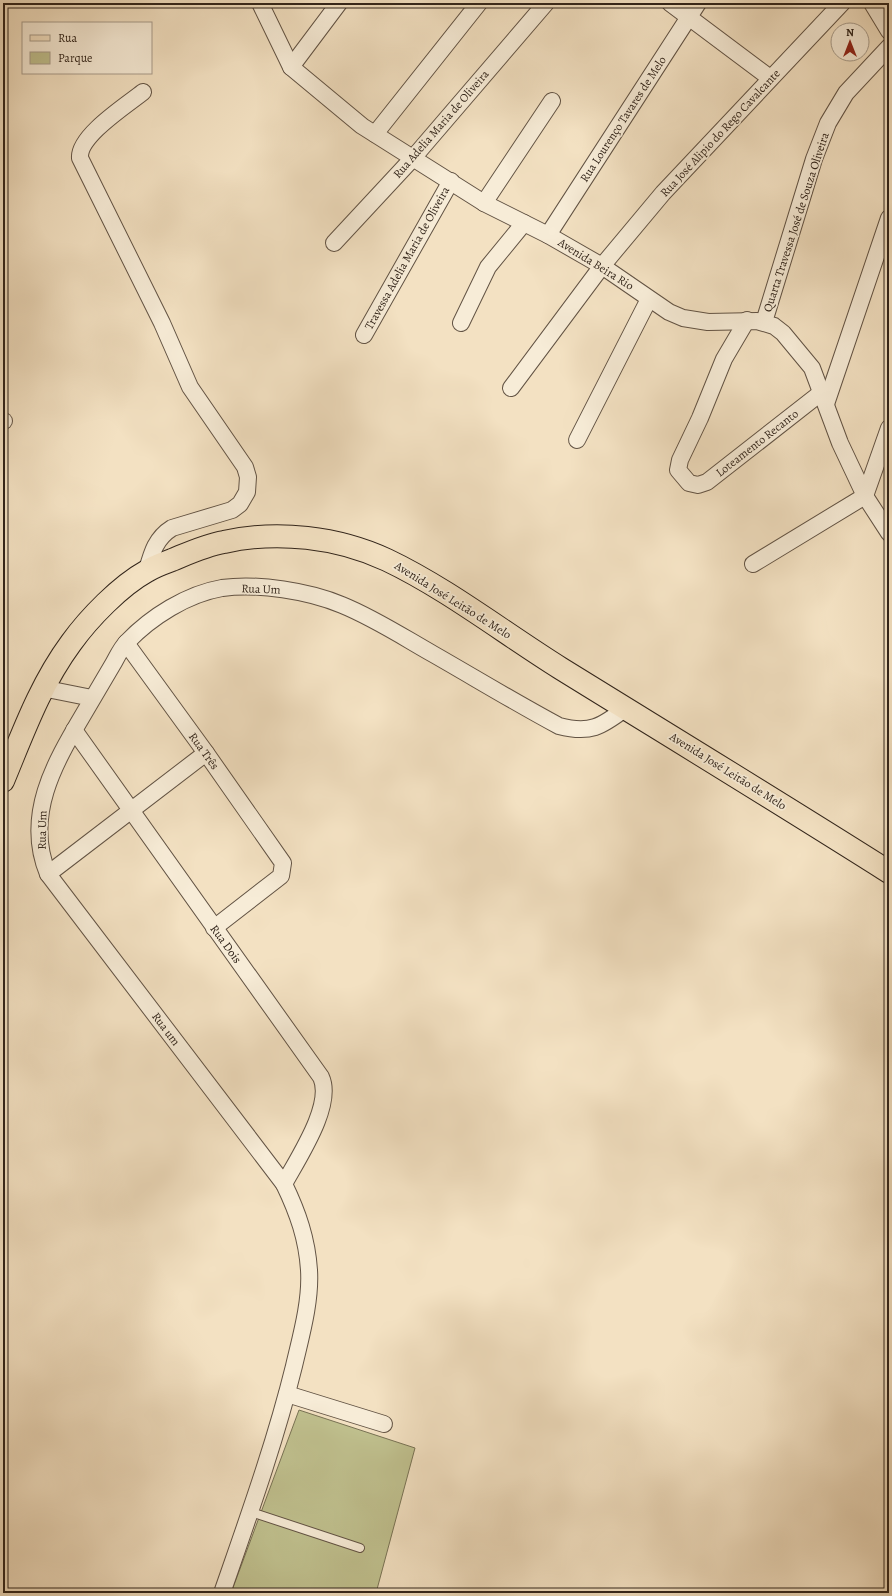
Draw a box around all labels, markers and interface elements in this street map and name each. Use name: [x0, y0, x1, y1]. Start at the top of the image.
legend: [22, 22, 152, 74]
north arrow: [830, 22, 870, 62]
text: N: [846, 25, 854, 40]
text: Rua: [58, 30, 77, 46]
text: Parque: [58, 50, 93, 66]
street label: Rua Lourenço Tavares de Melo: [576, 53, 670, 185]
street label: Rua Adelia Maria de Oliveira: [389, 66, 493, 182]
street label: Rua José Alipio do Rego Cavalcante: [657, 66, 783, 200]
street label: Quarta Travessa José de Souza Oliveira: [759, 130, 833, 314]
street label: Travessa Adelia Maria de Oliveira: [361, 183, 453, 332]
street label: Avenida Beira Rio: [554, 234, 637, 294]
street label: Loteamento Recanto: [712, 406, 802, 480]
street label: Avenida José Leitão de Melo: [391, 557, 514, 643]
street label: Rua Um: [241, 580, 281, 598]
street label: Avenida José Leitão de Melo: [666, 728, 789, 814]
street label: Rua Três: [185, 729, 223, 773]
street label: Rua Um: [34, 810, 50, 850]
street label: Rua Dois: [207, 921, 246, 967]
street label: Rua um: [148, 1009, 184, 1049]

